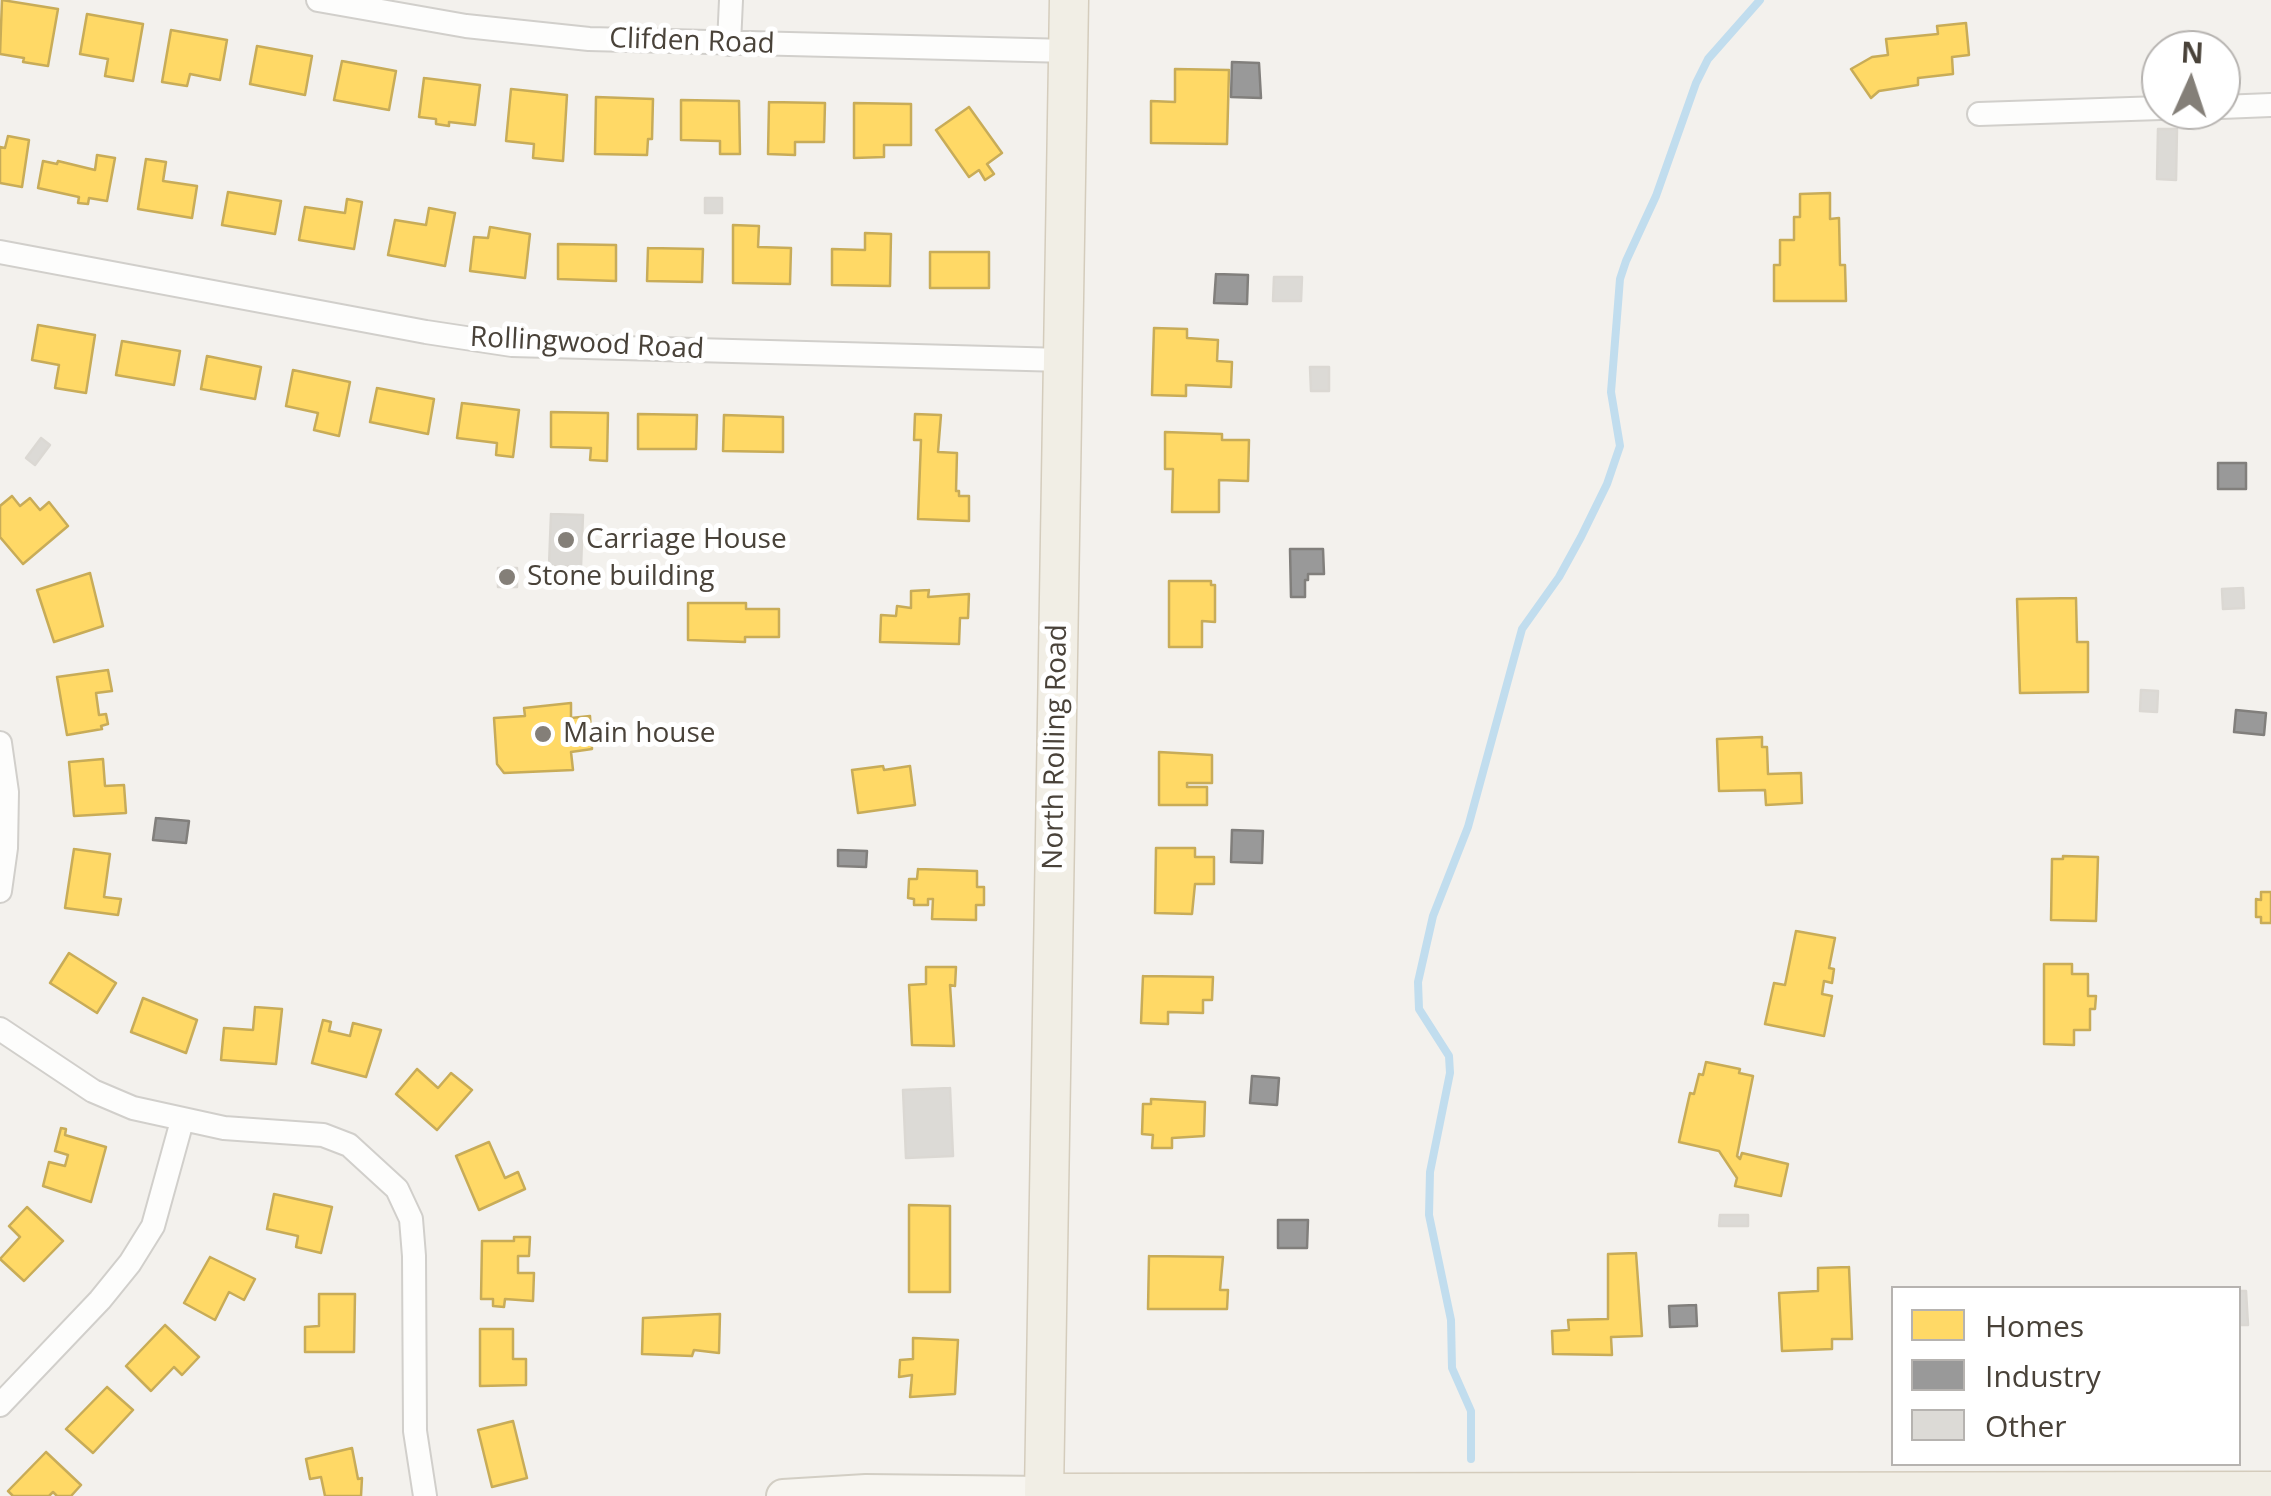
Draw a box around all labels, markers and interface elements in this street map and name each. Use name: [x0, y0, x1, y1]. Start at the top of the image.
street label: Clifden Road: [609, 22, 775, 62]
north arrow: [2141, 30, 2241, 130]
text: N: [2180, 32, 2205, 72]
street label: Rollingwood Road: [469, 321, 705, 367]
place label: Carriage House: [586, 523, 787, 557]
marker: Carriage House: [555, 529, 577, 551]
place label: Stone building: [527, 560, 714, 594]
marker: Stone building: [496, 566, 518, 588]
street label: North Rolling Road: [1037, 624, 1075, 870]
place label: Main house: [563, 717, 716, 751]
marker: Main house: [532, 723, 554, 745]
legend: [1891, 1286, 2241, 1466]
text: Homes: [1985, 1305, 2084, 1346]
text: Industry: [1985, 1355, 2101, 1396]
text: Other: [1985, 1405, 2067, 1446]

